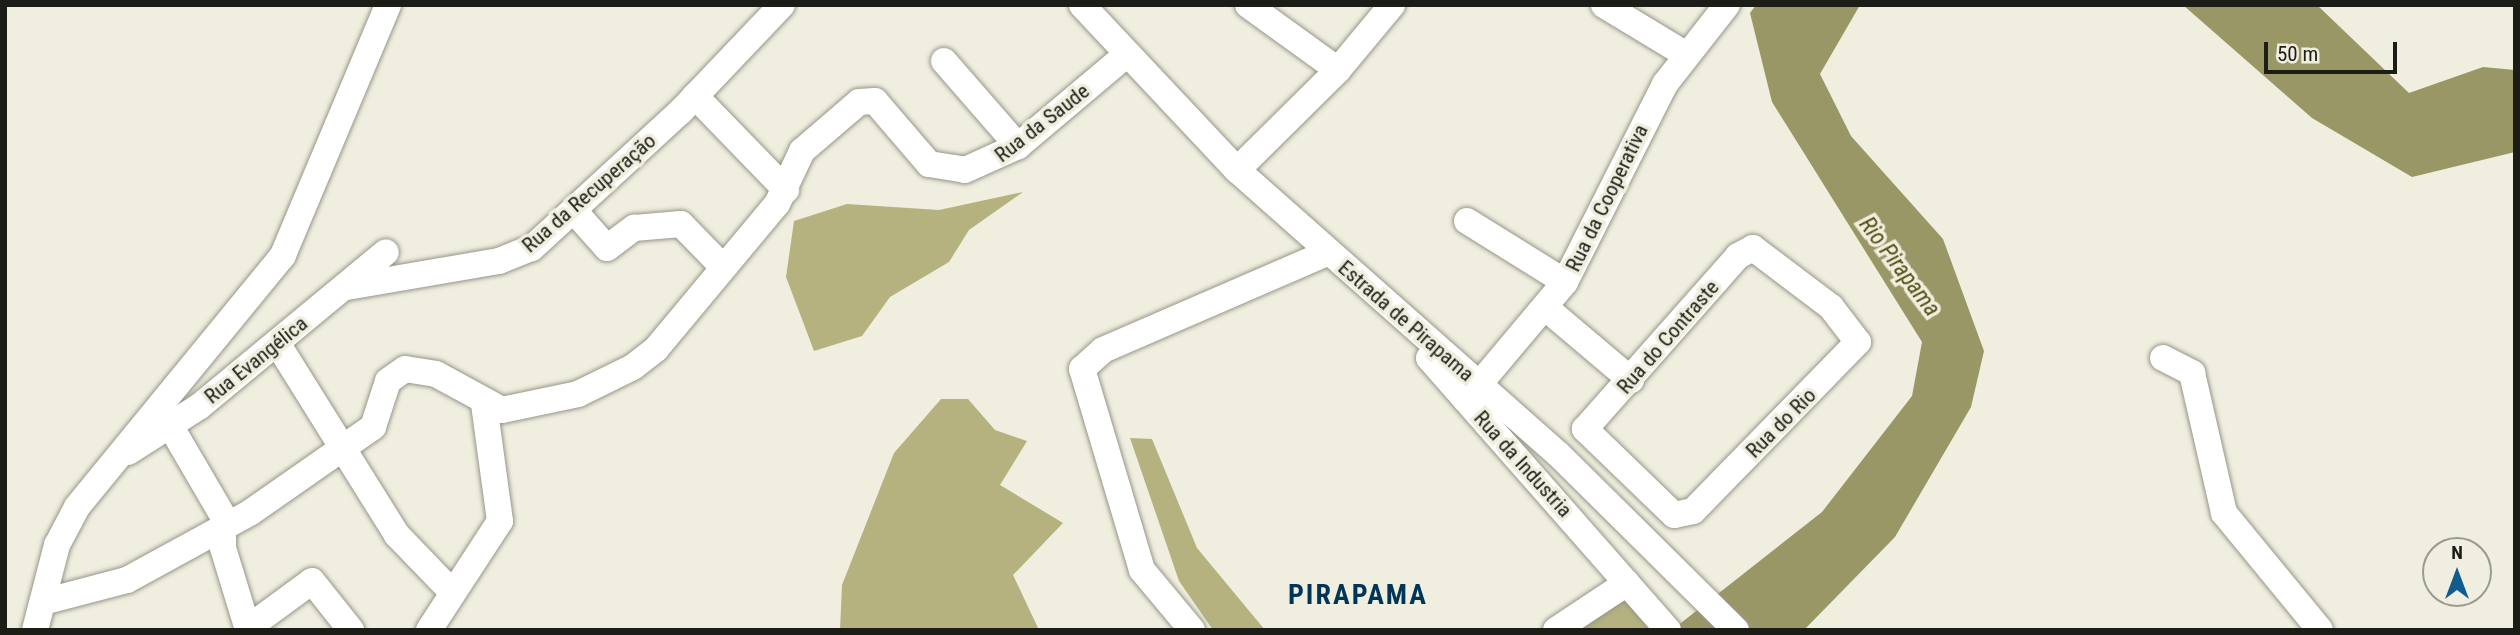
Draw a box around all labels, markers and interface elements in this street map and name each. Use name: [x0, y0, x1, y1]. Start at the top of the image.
scale bar: [2268, 28, 2401, 72]
text: 50 m: [2277, 42, 2318, 66]
street label: Rua da Saude: [990, 78, 1094, 168]
street label: Rua da Cooperativa: [1560, 120, 1654, 276]
street label: Rua da Recuperação: [517, 128, 661, 258]
water label: Rio Pirapama: [1853, 212, 1945, 322]
street label: Estrada de Pirapama: [1333, 255, 1479, 387]
street label: Rua do Contraste: [1612, 275, 1724, 399]
street label: Rua Evangélica: [199, 311, 313, 409]
street label: Rua do Rio: [1741, 383, 1821, 463]
street label: Rua da Industria: [1469, 406, 1577, 522]
north arrow: [2422, 537, 2492, 607]
text: N: [2451, 541, 2463, 564]
district label: PIRAPAMA: [1289, 578, 1427, 612]

